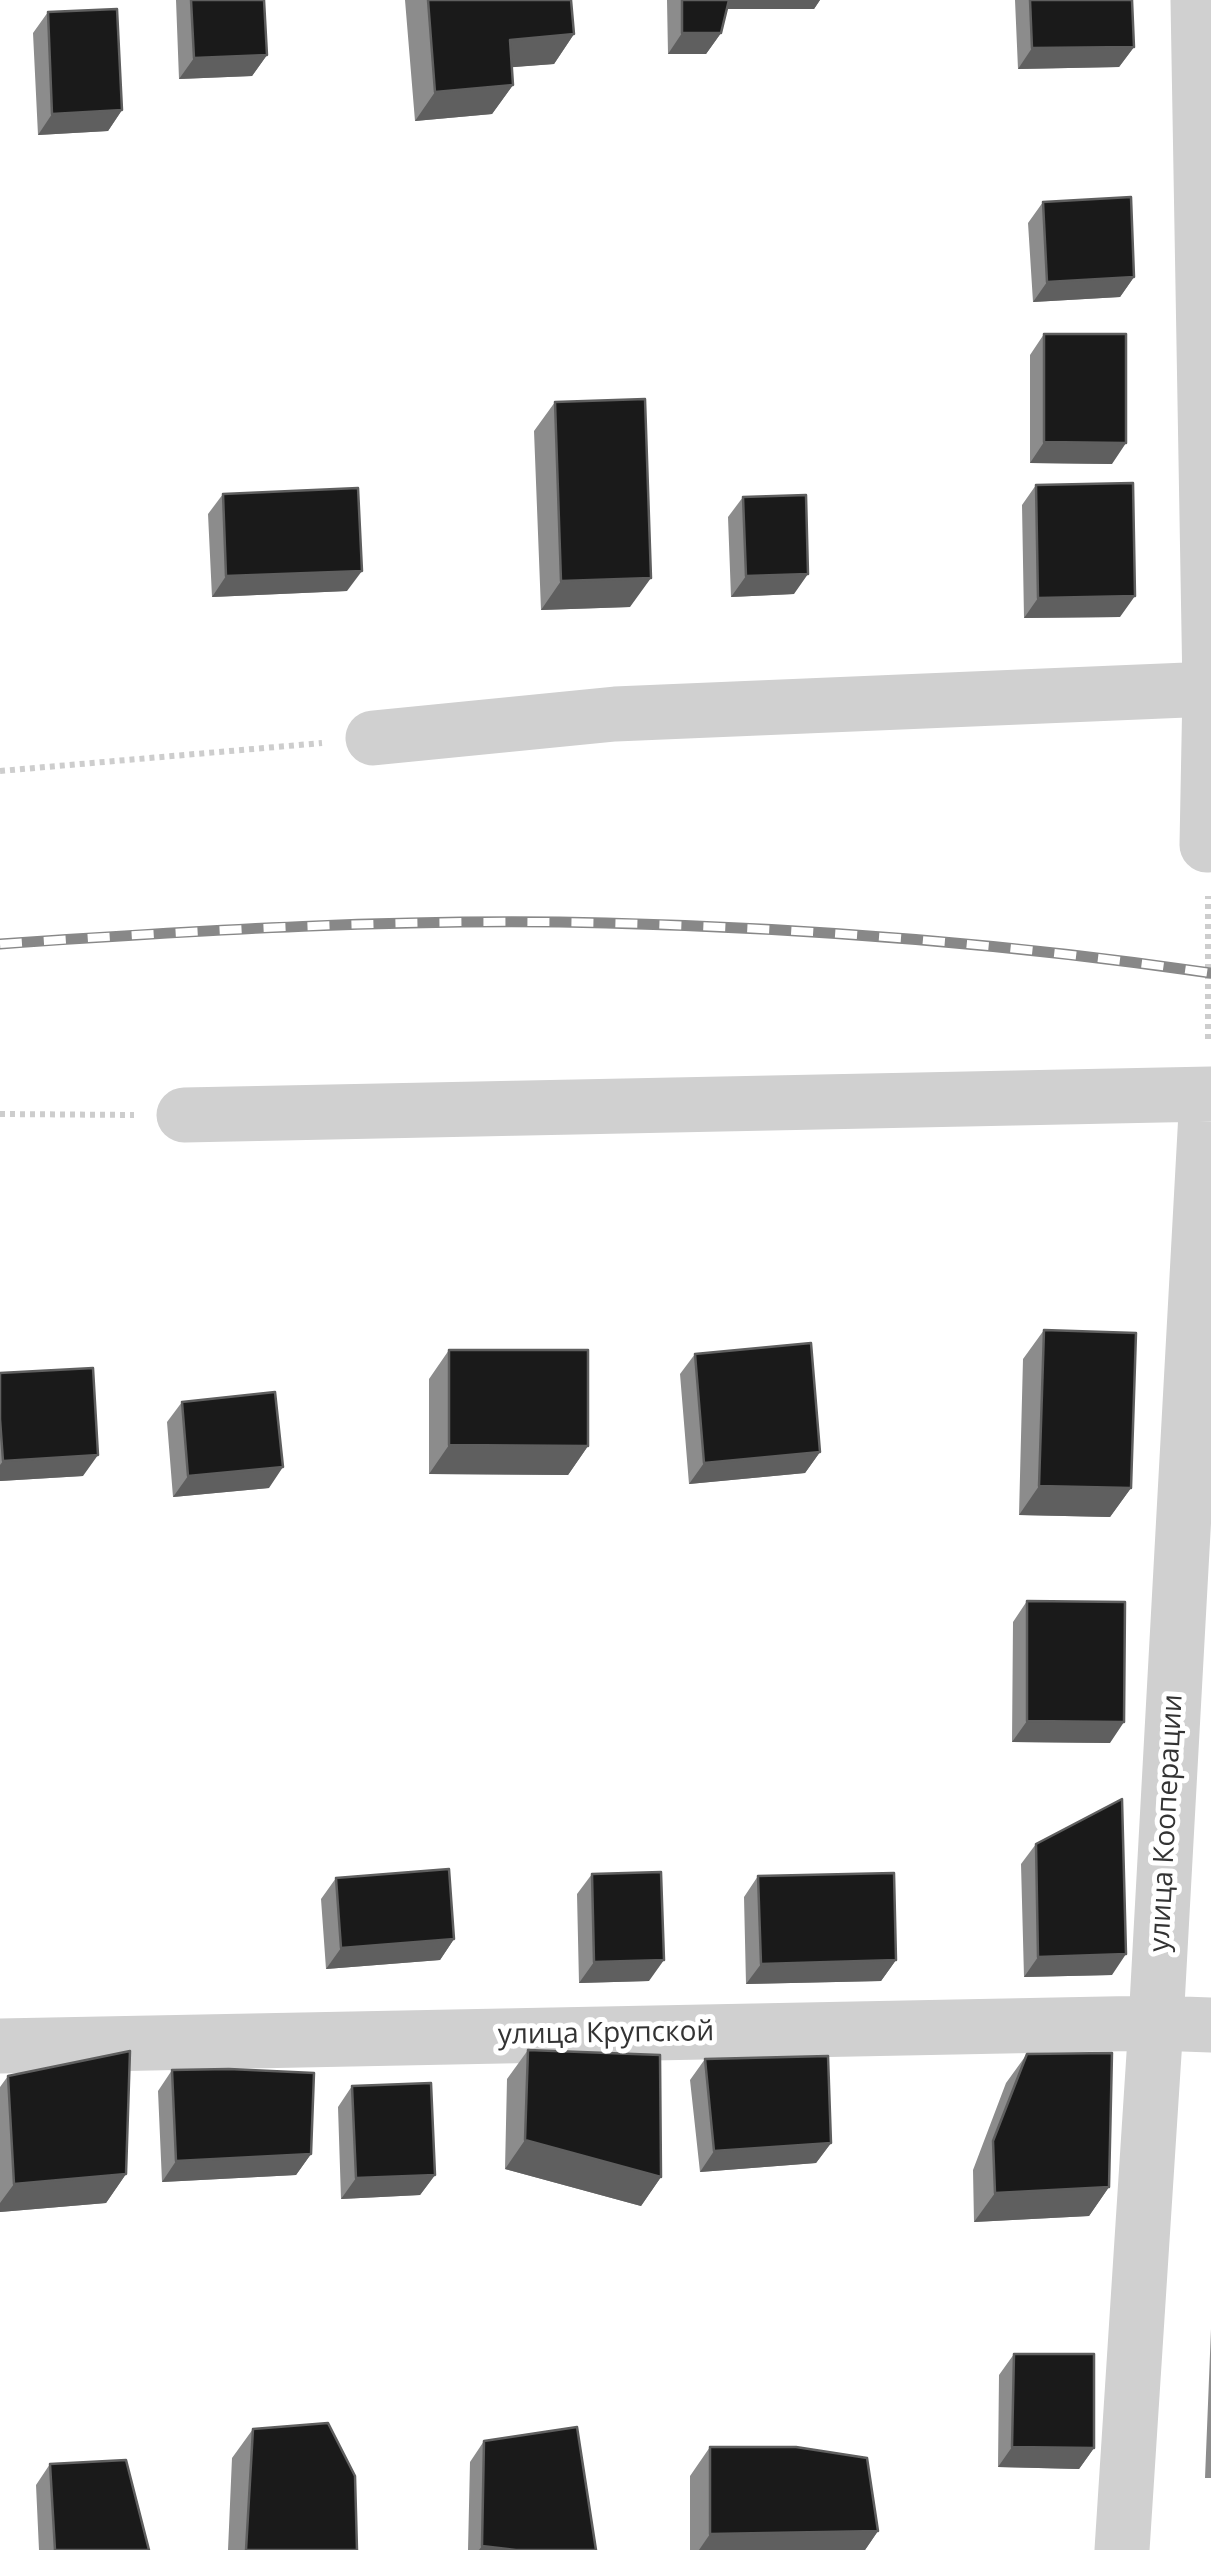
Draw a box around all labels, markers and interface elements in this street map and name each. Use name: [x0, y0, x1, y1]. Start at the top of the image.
street label: улица Кооперации: [1143, 1693, 1191, 1953]
street label: улица Крупской: [498, 2015, 714, 2053]

